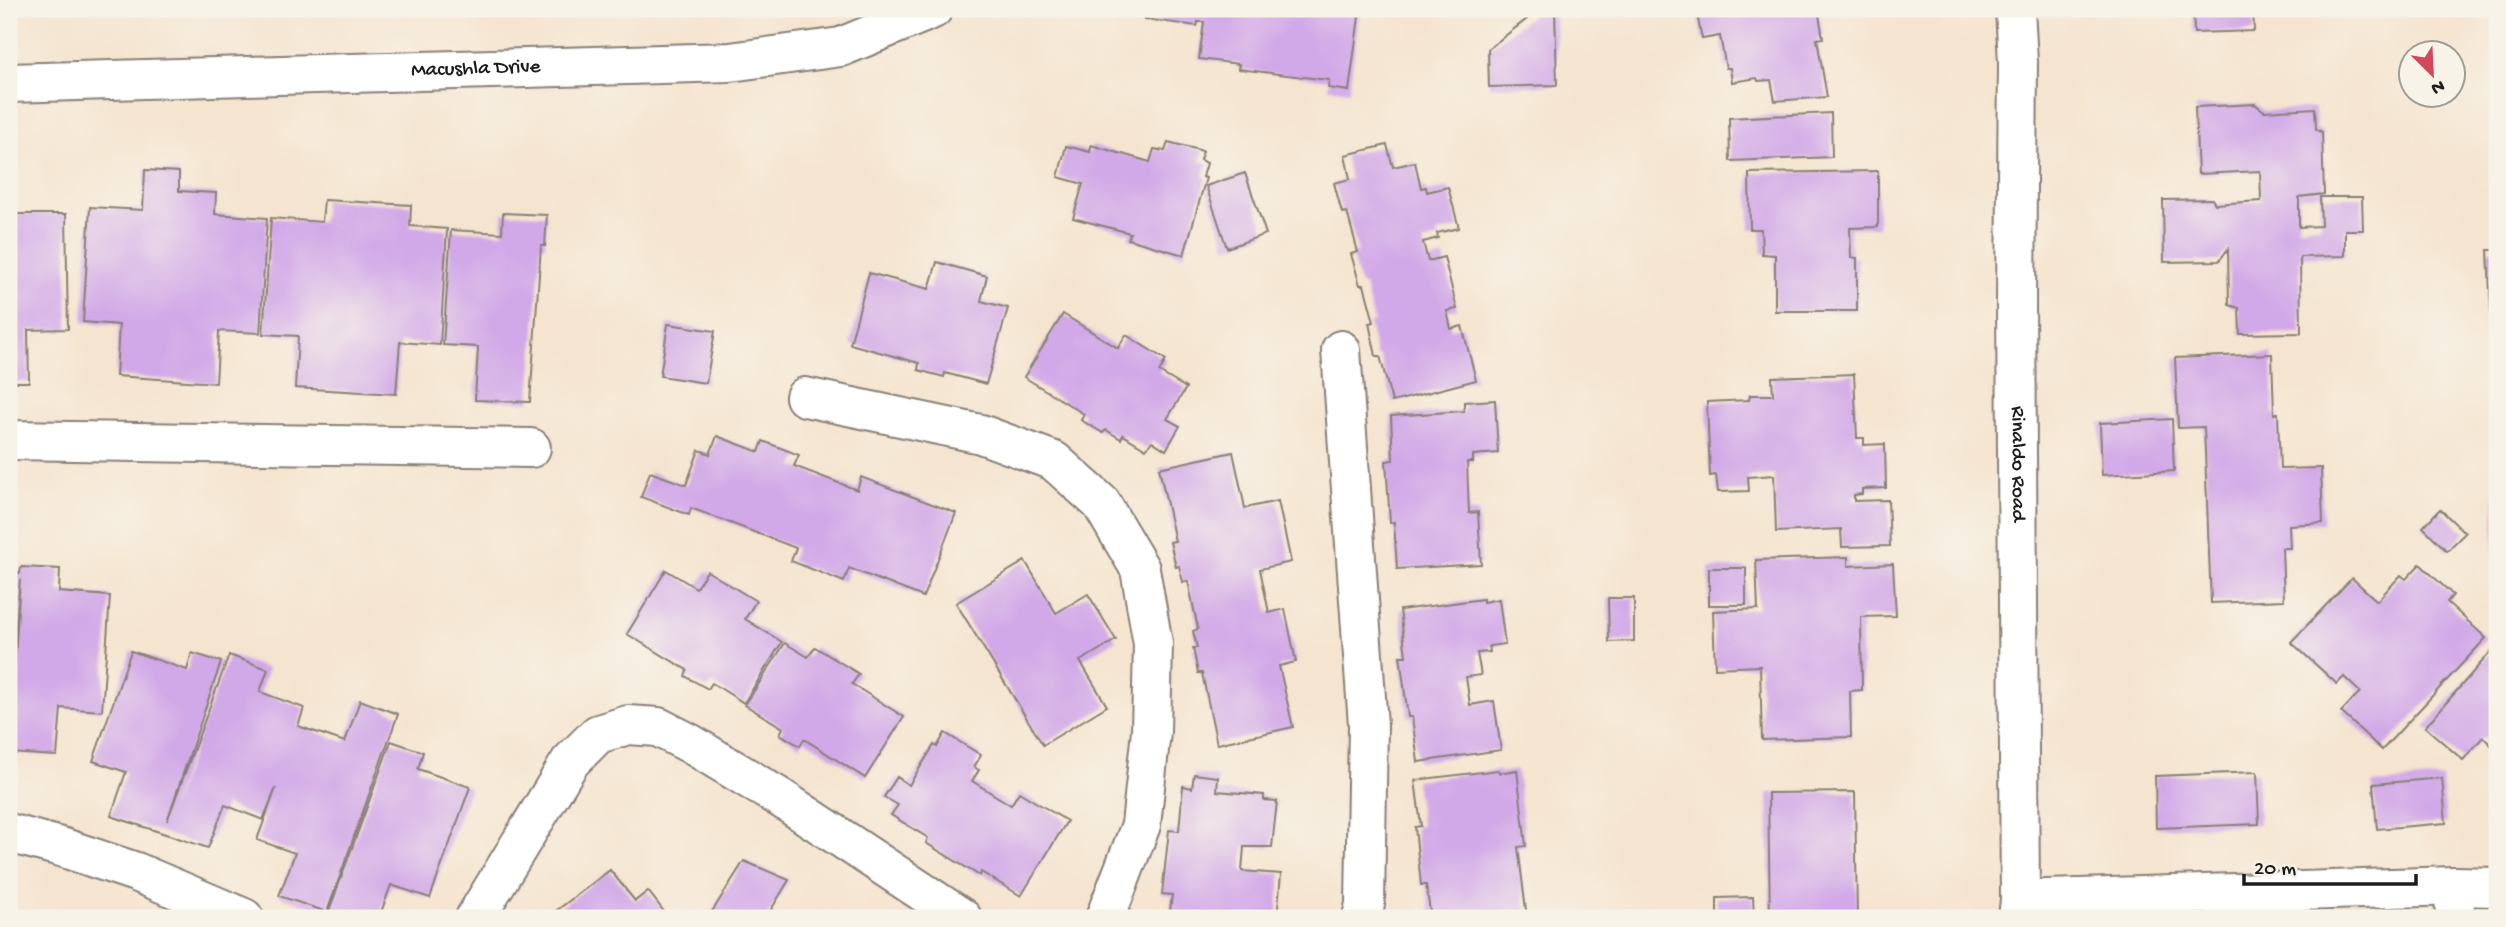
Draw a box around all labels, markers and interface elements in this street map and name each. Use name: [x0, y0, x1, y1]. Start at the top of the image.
north arrow: [2398, 38, 2468, 108]
street label: Macushla Drive: [411, 55, 542, 84]
text: N: [2427, 73, 2448, 99]
street label: Rinaldo Road: [2004, 406, 2030, 524]
scale bar: [2244, 843, 2415, 887]
text: 20 m: [2254, 858, 2296, 883]

